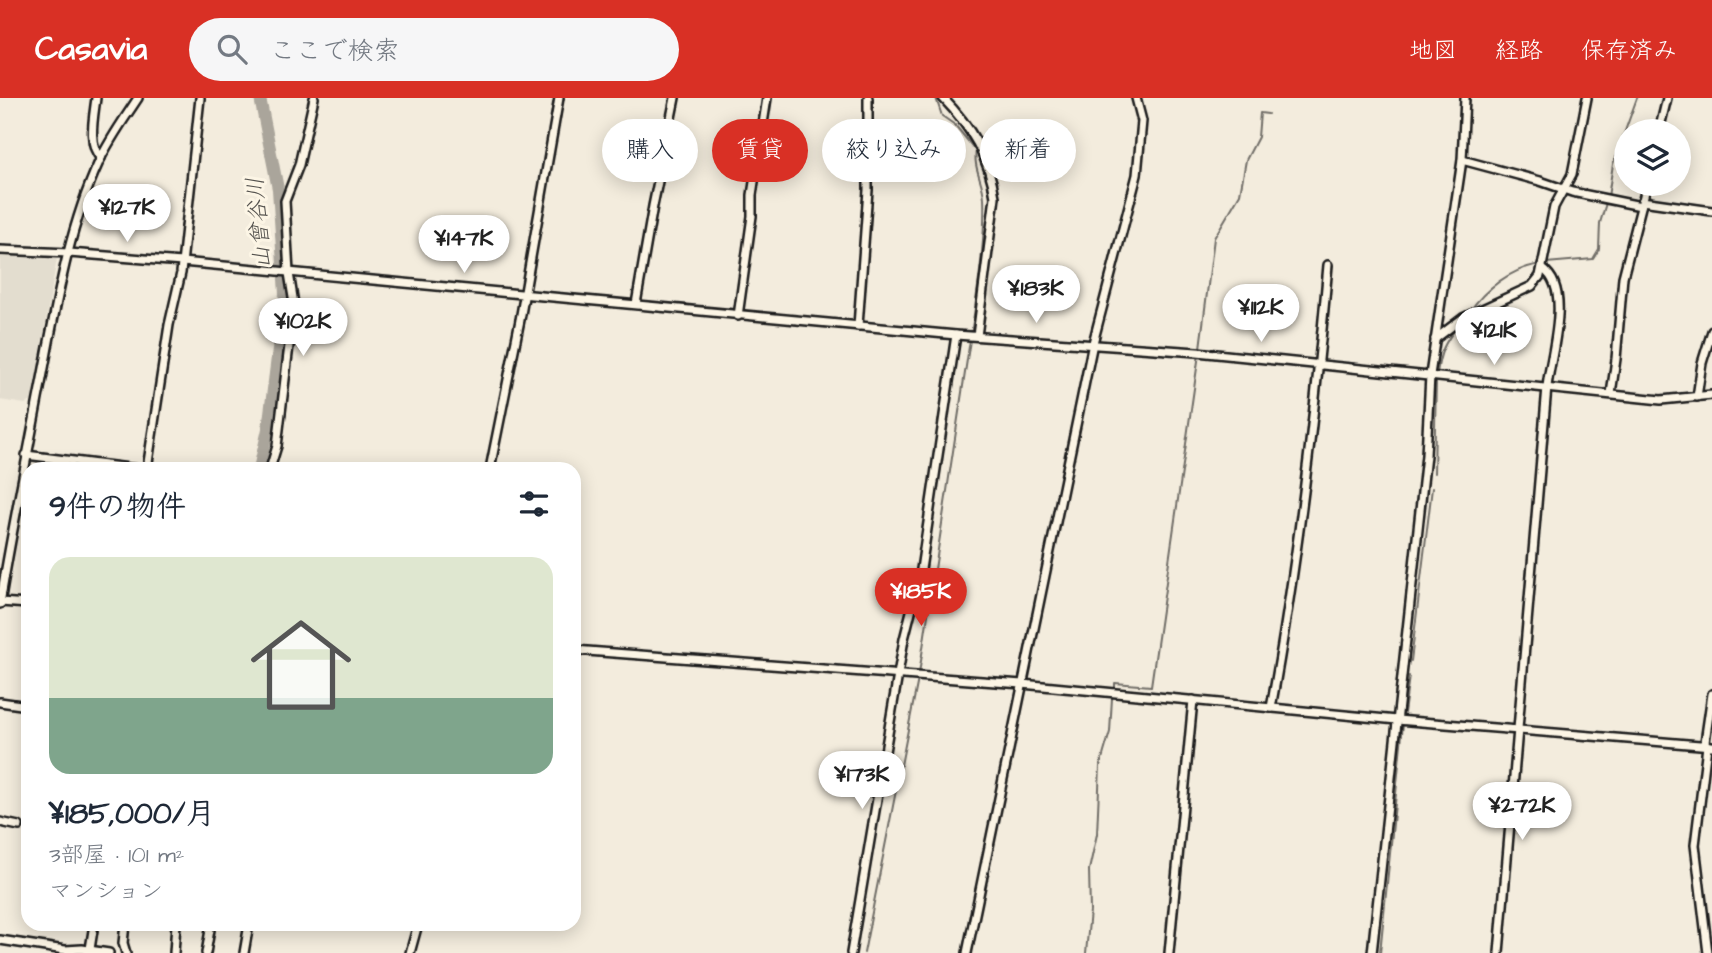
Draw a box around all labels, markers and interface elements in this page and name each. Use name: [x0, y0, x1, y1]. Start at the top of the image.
search box: [189, 18, 679, 81]
text: Casavia: [35, 26, 147, 72]
icon: search: [213, 30, 251, 68]
text: ここで検索: [269, 33, 399, 69]
text: 地図: [1409, 34, 1457, 68]
text: 経路: [1495, 34, 1543, 68]
text: 保存済み: [1581, 34, 1677, 68]
chip: 購入: [602, 119, 698, 182]
chip: 賃貸: [712, 119, 808, 182]
chip: 絞り込み: [822, 119, 966, 182]
chip: 新着: [980, 119, 1076, 182]
map controls: [1614, 119, 1691, 196]
button: layers: [1614, 119, 1691, 196]
water label: 山曾谷川: [239, 176, 279, 270]
pin: ¥127K: [78, 184, 176, 244]
text: ¥127K: [99, 191, 155, 223]
pin: ¥147K: [415, 216, 513, 275]
text: ¥147K: [435, 222, 493, 254]
pin: ¥183K: [987, 266, 1085, 325]
text: ¥183K: [1008, 272, 1064, 304]
pin: ¥112K: [1212, 285, 1310, 344]
text: ¥112K: [1238, 291, 1284, 323]
pin: ¥102K: [254, 299, 352, 358]
text: ¥102K: [275, 305, 331, 337]
pin: ¥121K: [1445, 308, 1543, 367]
text: ¥121K: [1471, 314, 1517, 346]
icon: filters: [515, 485, 553, 523]
text: 9件の物件: [49, 486, 186, 528]
pin: ¥185K: [872, 568, 970, 628]
text: ¥185K: [891, 575, 951, 607]
icon: home: [238, 602, 364, 728]
pin: ¥173K: [813, 752, 911, 811]
text: ¥173K: [834, 758, 890, 790]
pin: ¥272K: [1473, 782, 1571, 842]
text: ¥272K: [1489, 789, 1555, 821]
text: ¥185,000/月: [49, 793, 215, 835]
text: 3部屋 · 101 m²: [49, 839, 184, 871]
text: マンション: [49, 875, 163, 907]

